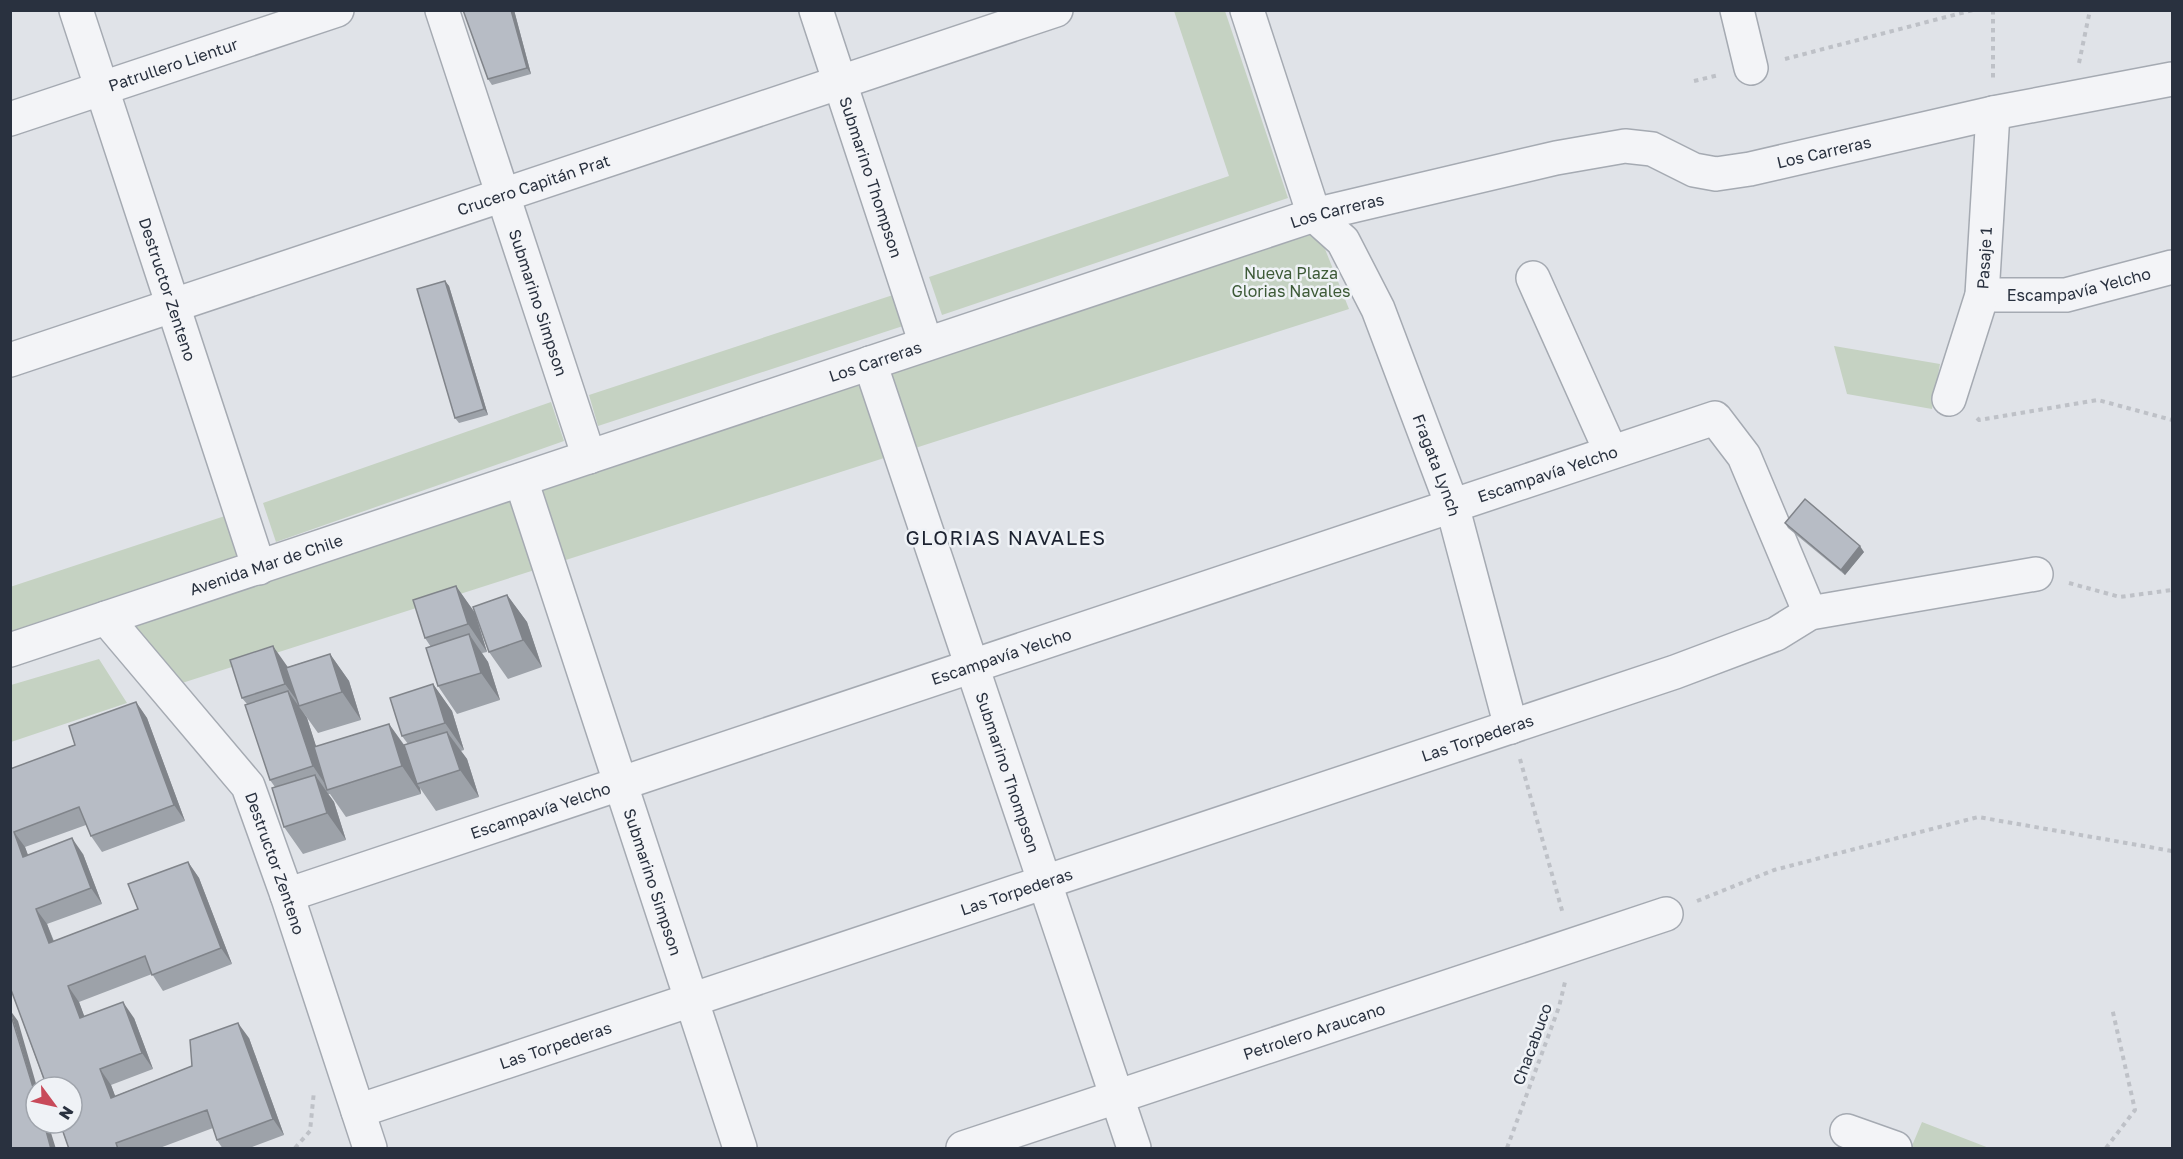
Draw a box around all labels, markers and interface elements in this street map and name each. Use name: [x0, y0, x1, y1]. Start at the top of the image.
street label: Patrullero Lientur: [106, 34, 241, 96]
street label: Submarino Thompson: [835, 94, 907, 260]
street label: Los Carreras: [1775, 131, 1873, 173]
street label: Crucero Capitán Prat: [455, 150, 612, 220]
street label: Los Carreras: [1287, 189, 1386, 232]
street label: Destructor Zenteno: [135, 215, 200, 364]
street label: Pasaje 1: [1972, 226, 1996, 290]
street label: Submarino Simpson: [505, 227, 572, 379]
park label: Nueva Plaza Glorias Navales: [1231, 263, 1351, 301]
street label: Escampavía Yelcho: [2007, 263, 2153, 305]
street label: Los Carreras: [826, 337, 924, 386]
street label: Fragata Lynch: [1409, 411, 1465, 519]
street label: Escampavía Yelcho: [1475, 441, 1620, 507]
district label: GLORIAS NAVALES: [905, 525, 1107, 549]
street label: Avenida Mar de Chile: [187, 530, 345, 599]
street label: Escampavía Yelcho: [929, 624, 1074, 689]
street label: Submarino Thompson: [971, 689, 1044, 855]
street label: Las Torpederas: [1419, 710, 1536, 766]
street label: Escampavía Yelcho: [468, 778, 613, 843]
street label: Destructor Zenteno: [241, 789, 309, 937]
street label: Submarino Simpson: [619, 806, 686, 958]
street label: Las Torpederas: [958, 864, 1075, 920]
street label: Petrolero Araucano: [1240, 998, 1388, 1064]
street label: Chacabuco: [1508, 1000, 1556, 1088]
street label: Las Torpederas: [497, 1017, 614, 1073]
north arrow: [24, 1075, 84, 1135]
text: N: [55, 1103, 78, 1124]

